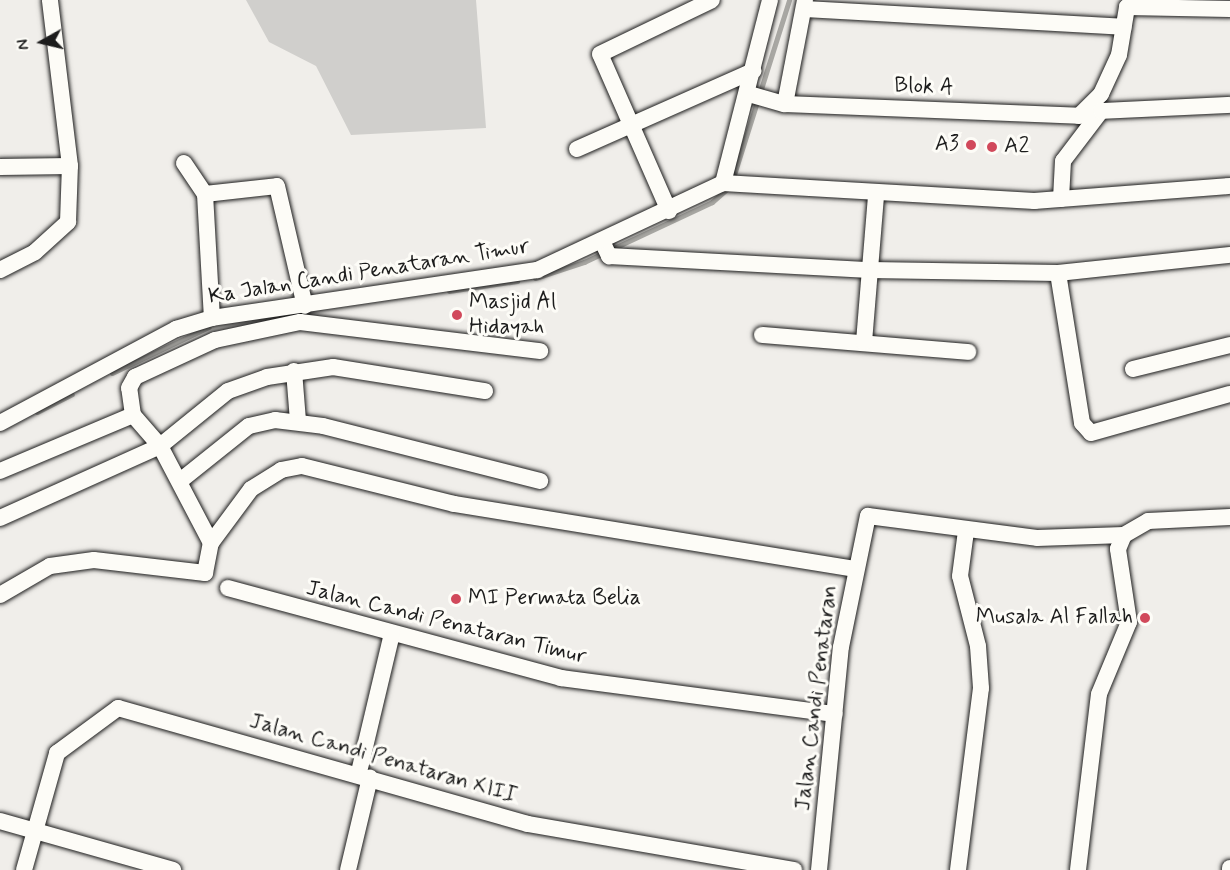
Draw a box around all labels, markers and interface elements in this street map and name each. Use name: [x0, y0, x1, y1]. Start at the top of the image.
north arrow: [12, 12, 72, 72]
text: N: [13, 38, 35, 51]
street label: Blok A: [894, 73, 954, 101]
place label: A3: [935, 132, 959, 158]
place label: A2: [1004, 134, 1029, 160]
marker: A3: [964, 138, 978, 152]
marker: A2: [985, 140, 999, 154]
street label: Ka Jalan Candi Penataran Timur: [210, 234, 528, 310]
place label: Masjid Al Hidayah: [469, 289, 557, 340]
marker: Masjid Al Hidayah: [450, 308, 464, 322]
street label: Jalan Candi Penataran Timur: [304, 576, 588, 670]
street label: Jalan Candi Penataran: [790, 585, 844, 811]
place label: MI Permata Belia: [468, 586, 650, 612]
marker: MI Permata Belia: [449, 592, 463, 606]
place label: Musala Al Fallah: [980, 605, 1133, 631]
marker: Musala Al Fallah: [1138, 611, 1152, 625]
street label: Jalan Candi Penataran XIII: [247, 708, 519, 810]

